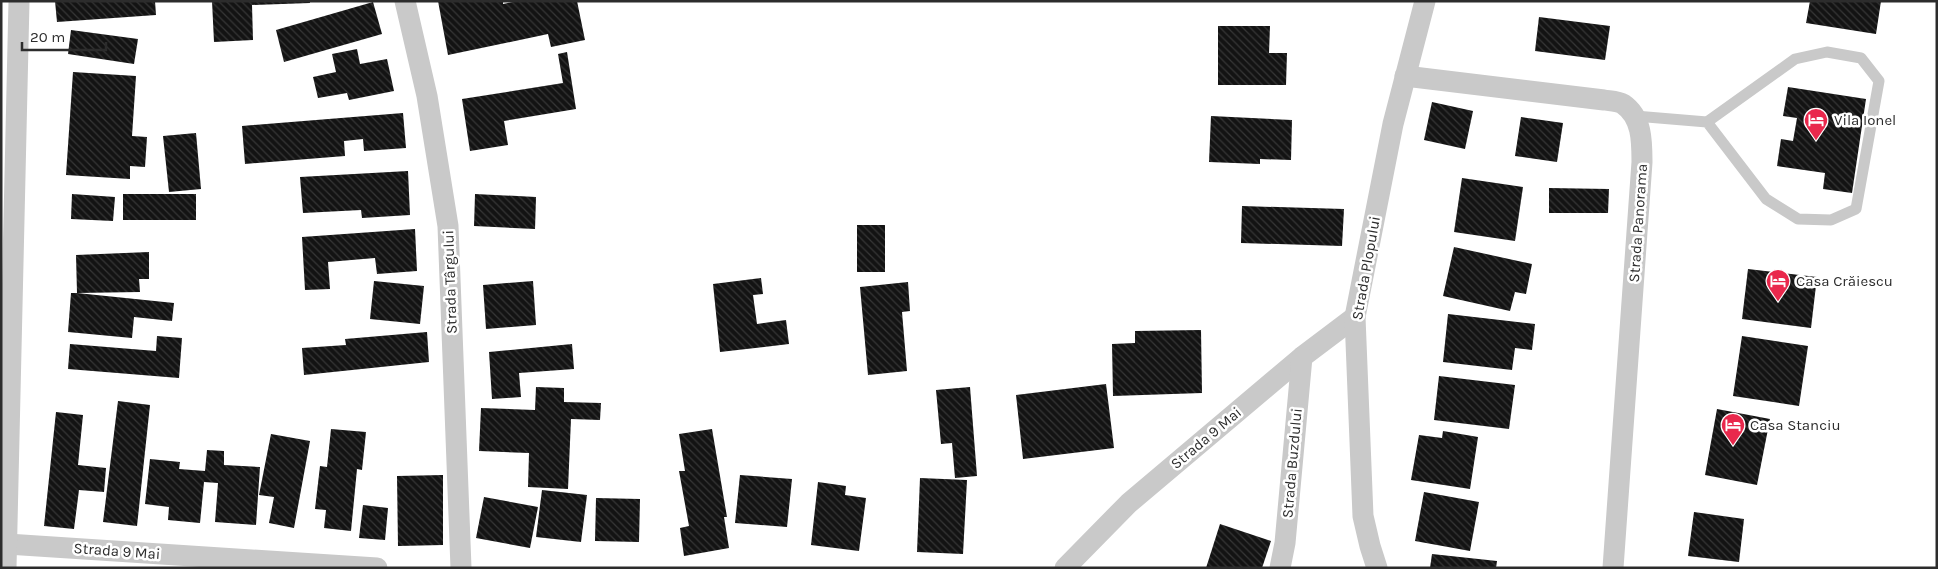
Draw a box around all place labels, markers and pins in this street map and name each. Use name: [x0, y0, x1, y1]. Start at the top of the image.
hotel icon: Vila Ionel: [1803, 107, 1829, 141]
place label: Vila Ionel: [1834, 111, 1896, 129]
hotel icon: Casa Crăiescu: [1765, 268, 1791, 302]
place label: Casa Crăiescu: [1796, 272, 1893, 290]
hotel icon: Casa Stanciu: [1720, 412, 1746, 446]
place label: Casa Stanciu: [1750, 416, 1840, 434]

